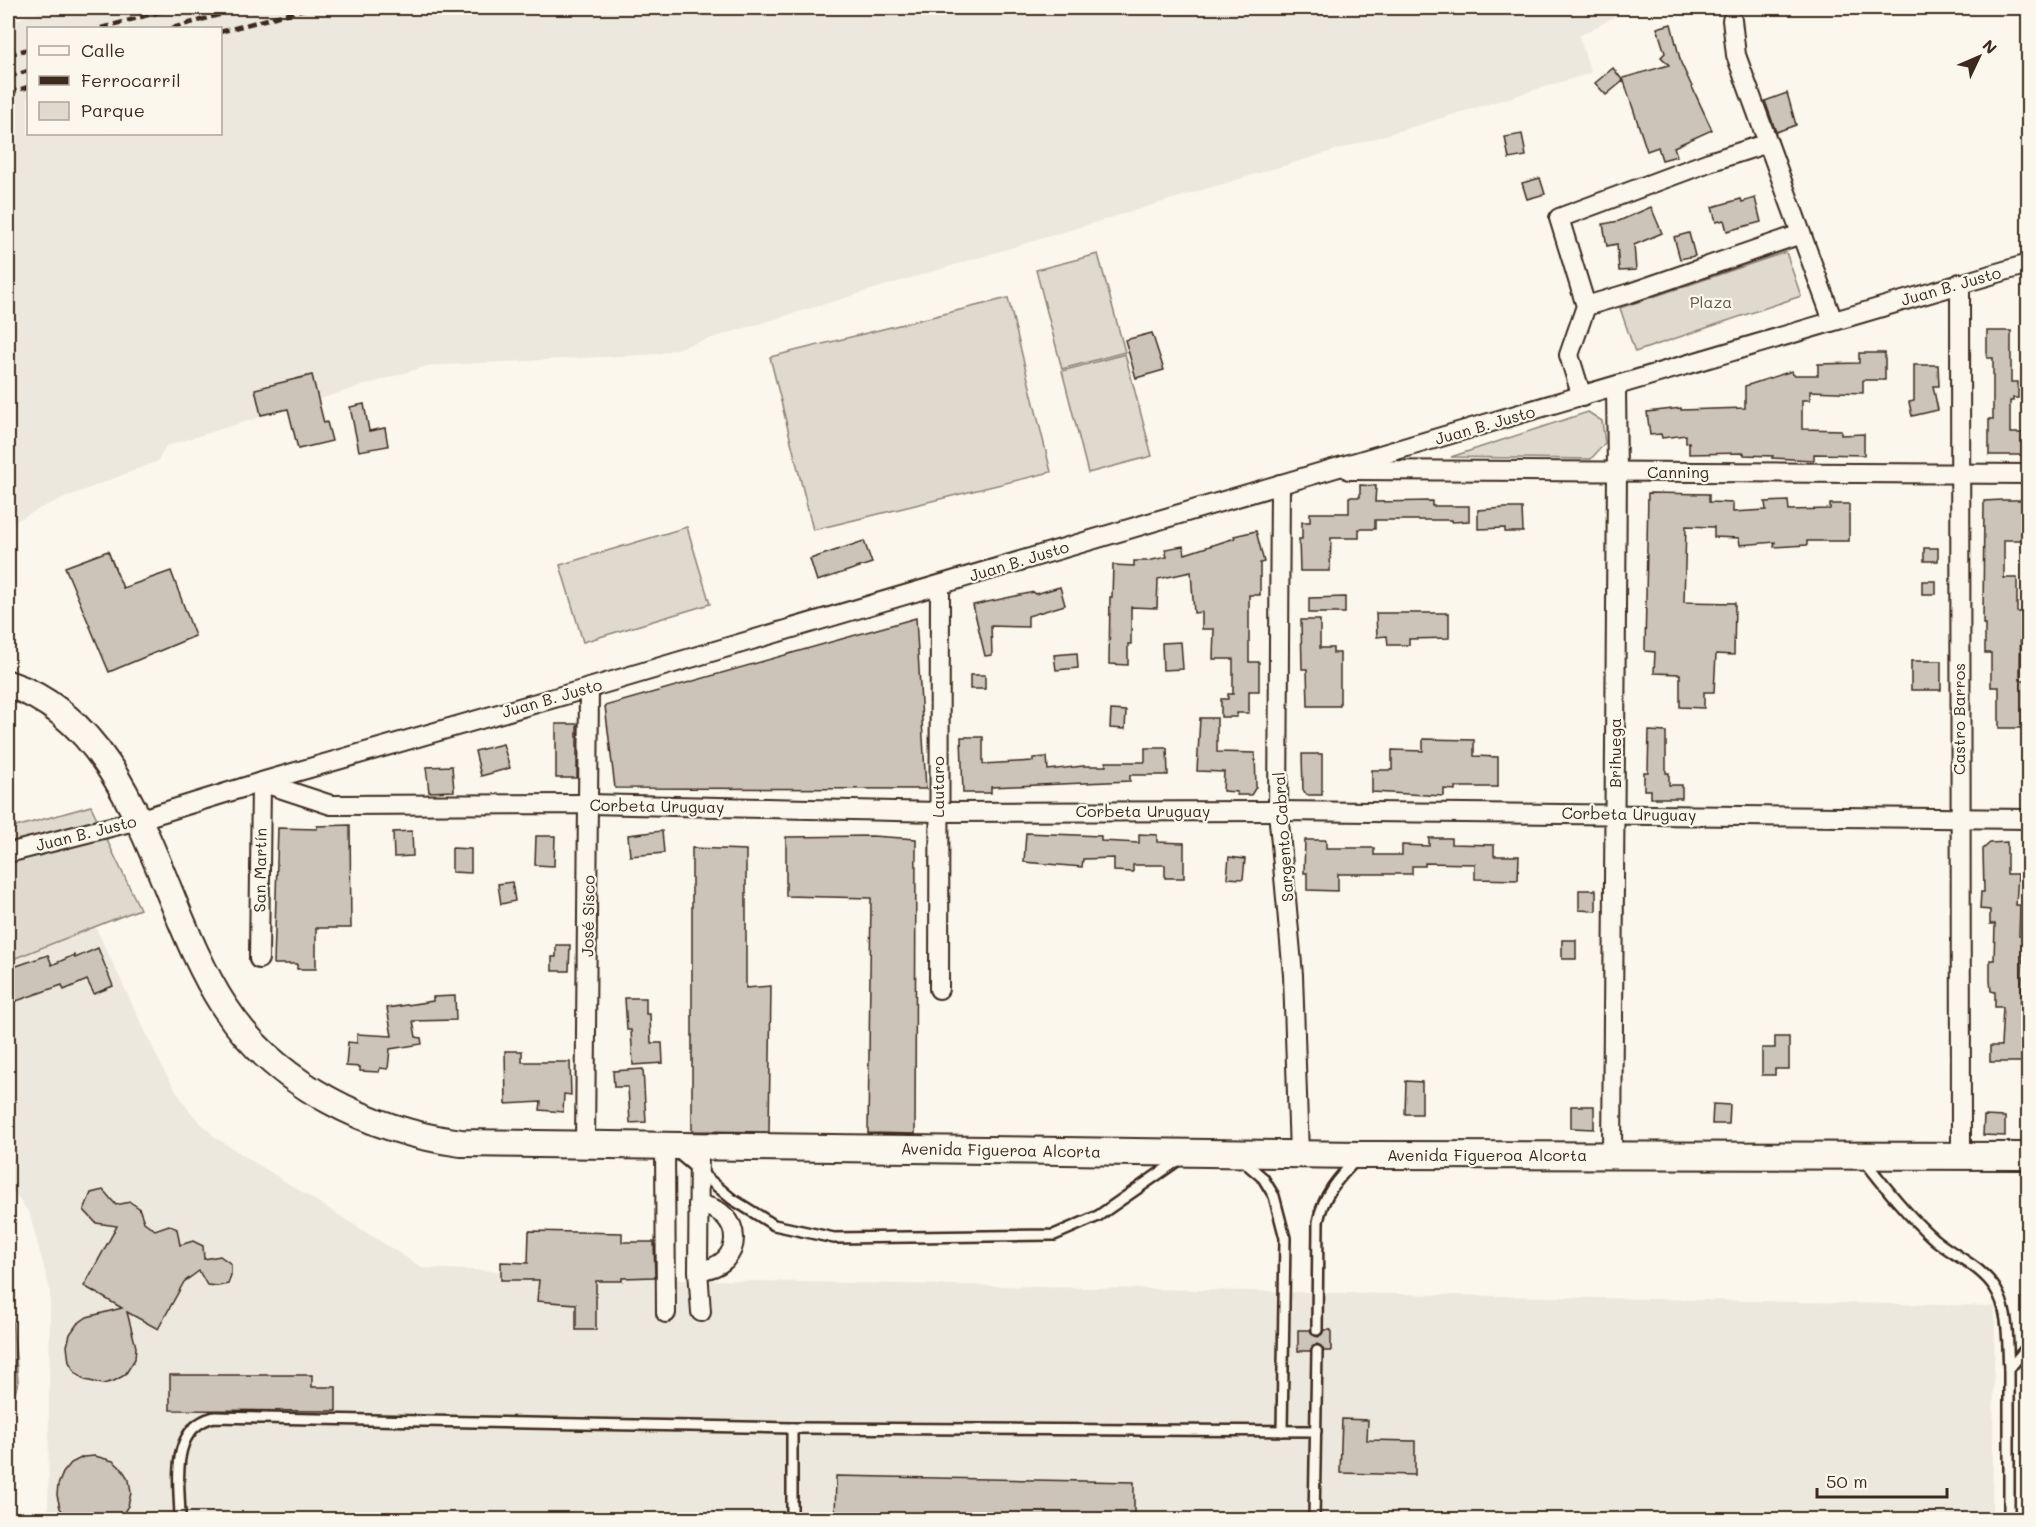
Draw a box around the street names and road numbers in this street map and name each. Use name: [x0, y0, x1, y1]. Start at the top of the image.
street label: Juan B. Justo: [1898, 261, 2003, 310]
street label: Juan B. Justo: [1432, 400, 1537, 449]
street label: Canning: [1647, 461, 1709, 482]
street label: Juan B. Justo: [966, 535, 1071, 586]
street label: Castro Barros: [1948, 663, 1969, 775]
street label: Juan B. Justo: [499, 673, 604, 722]
street label: Brihuega: [1604, 718, 1625, 788]
street label: Lautaro: [927, 756, 948, 818]
street label: Sargento Cabral: [1267, 771, 1298, 903]
street label: Corbeta Uruguay: [589, 794, 725, 817]
street label: Corbeta Uruguay: [1076, 800, 1210, 821]
street label: Corbeta Uruguay: [1561, 802, 1697, 825]
street label: Juan B. Justo: [33, 810, 138, 855]
street label: San Martín: [248, 827, 271, 912]
street label: José Sisco: [576, 875, 599, 957]
street label: Avenida Figueroa Alcorta: [901, 1137, 1101, 1162]
street label: Avenida Figueroa Alcorta: [1387, 1144, 1587, 1165]

